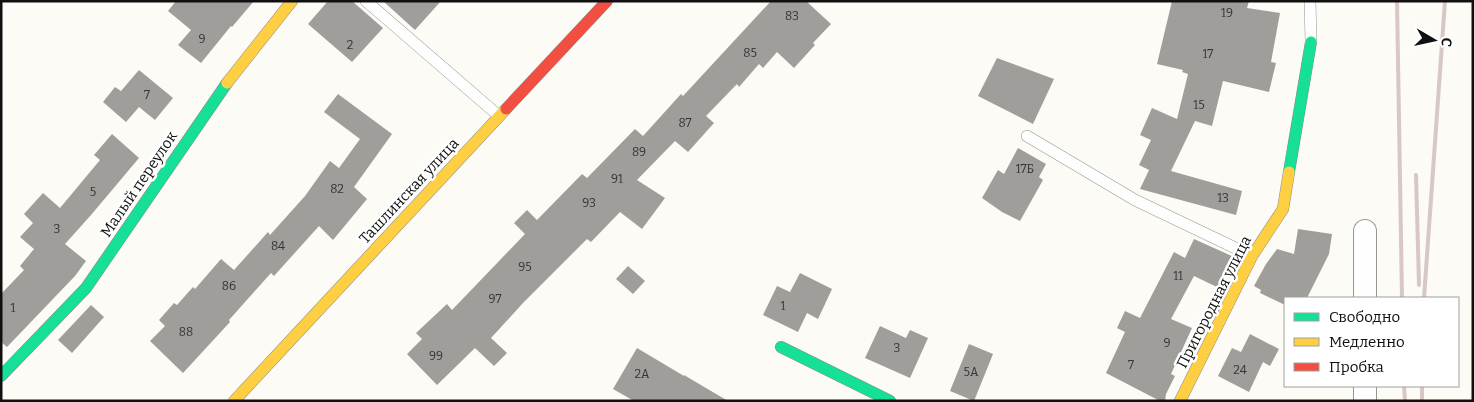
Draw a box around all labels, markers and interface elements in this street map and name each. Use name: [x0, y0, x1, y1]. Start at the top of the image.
house number: 19: [1221, 6, 1233, 20]
house number: 83: [785, 9, 799, 23]
north arrow: [1409, 15, 1459, 65]
house number: 9: [198, 32, 206, 46]
text: С: [1437, 36, 1455, 48]
house number: 2: [347, 38, 353, 52]
house number: 85: [743, 46, 757, 60]
house number: 17: [1203, 47, 1213, 61]
house number: 7: [144, 88, 150, 102]
house number: 15: [1193, 98, 1205, 112]
house number: 87: [678, 116, 692, 130]
street label: Малый переулок: [97, 127, 181, 240]
street label: Ташлинская улица: [355, 134, 463, 248]
house number: 89: [632, 145, 646, 159]
house number: 17Б: [1016, 162, 1034, 176]
house number: 91: [611, 172, 623, 186]
house number: 82: [330, 182, 344, 196]
house number: 5: [90, 185, 96, 199]
house number: 13: [1217, 191, 1229, 205]
house number: 93: [582, 196, 596, 210]
house number: 3: [54, 222, 61, 236]
street label: Пригородная улица: [1173, 233, 1255, 371]
house number: 84: [271, 239, 285, 253]
house number: 95: [518, 260, 532, 274]
house number: 11: [1173, 269, 1183, 283]
house number: 86: [222, 279, 236, 293]
house number: 97: [489, 292, 501, 306]
legend: [1284, 297, 1459, 387]
house number: 1: [781, 299, 786, 313]
house number: 1: [11, 301, 16, 315]
text: Свободно: [1329, 308, 1400, 326]
house number: 88: [179, 325, 193, 339]
text: Медленно: [1329, 333, 1405, 351]
house number: 9: [1163, 336, 1171, 350]
house number: 3: [894, 341, 901, 355]
house number: 99: [429, 349, 443, 363]
house number: 7: [1128, 358, 1134, 372]
text: Пробка: [1329, 358, 1384, 376]
house number: 24: [1233, 363, 1247, 377]
house number: 5А: [964, 365, 979, 379]
house number: 2А: [634, 367, 650, 381]

